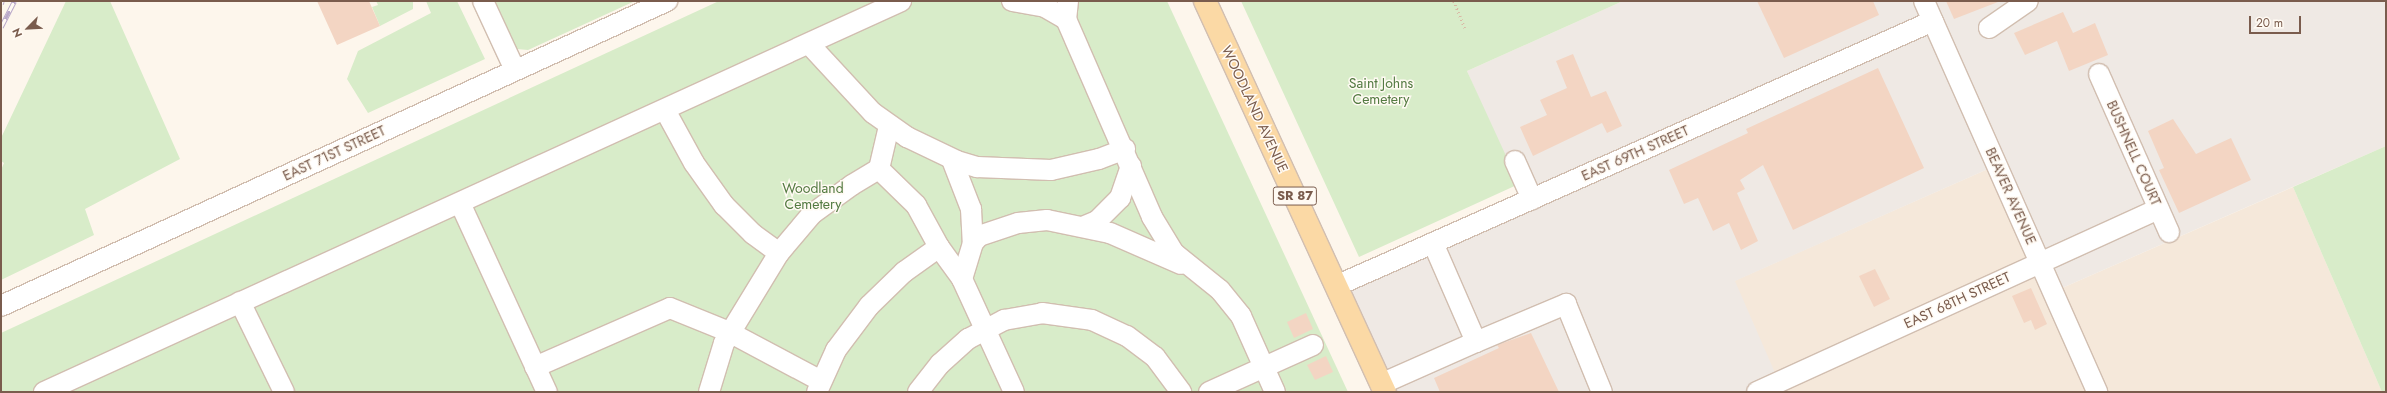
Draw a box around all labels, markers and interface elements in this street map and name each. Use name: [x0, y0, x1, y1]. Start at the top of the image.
north arrow: [8, 8, 48, 48]
scale bar: [2251, 8, 2303, 34]
text: 20 m: [2256, 14, 2283, 32]
text: N: [8, 26, 26, 40]
street label: WOODLAND AVENUE: [1218, 43, 1292, 175]
park label: Saint Johns Cemetery: [1349, 75, 1413, 108]
street label: BUSHNELL COURT: [2103, 98, 2165, 208]
street label: EAST 71ST STREET: [280, 122, 388, 184]
street label: EAST 69TH STREET: [1579, 122, 1691, 184]
street label: BEAVER AVENUE: [1982, 145, 2040, 247]
park label: Woodland Cemetery: [782, 180, 844, 212]
road number: SR 87: [1272, 185, 1318, 207]
street label: EAST 68TH STREET: [1901, 268, 2013, 332]

